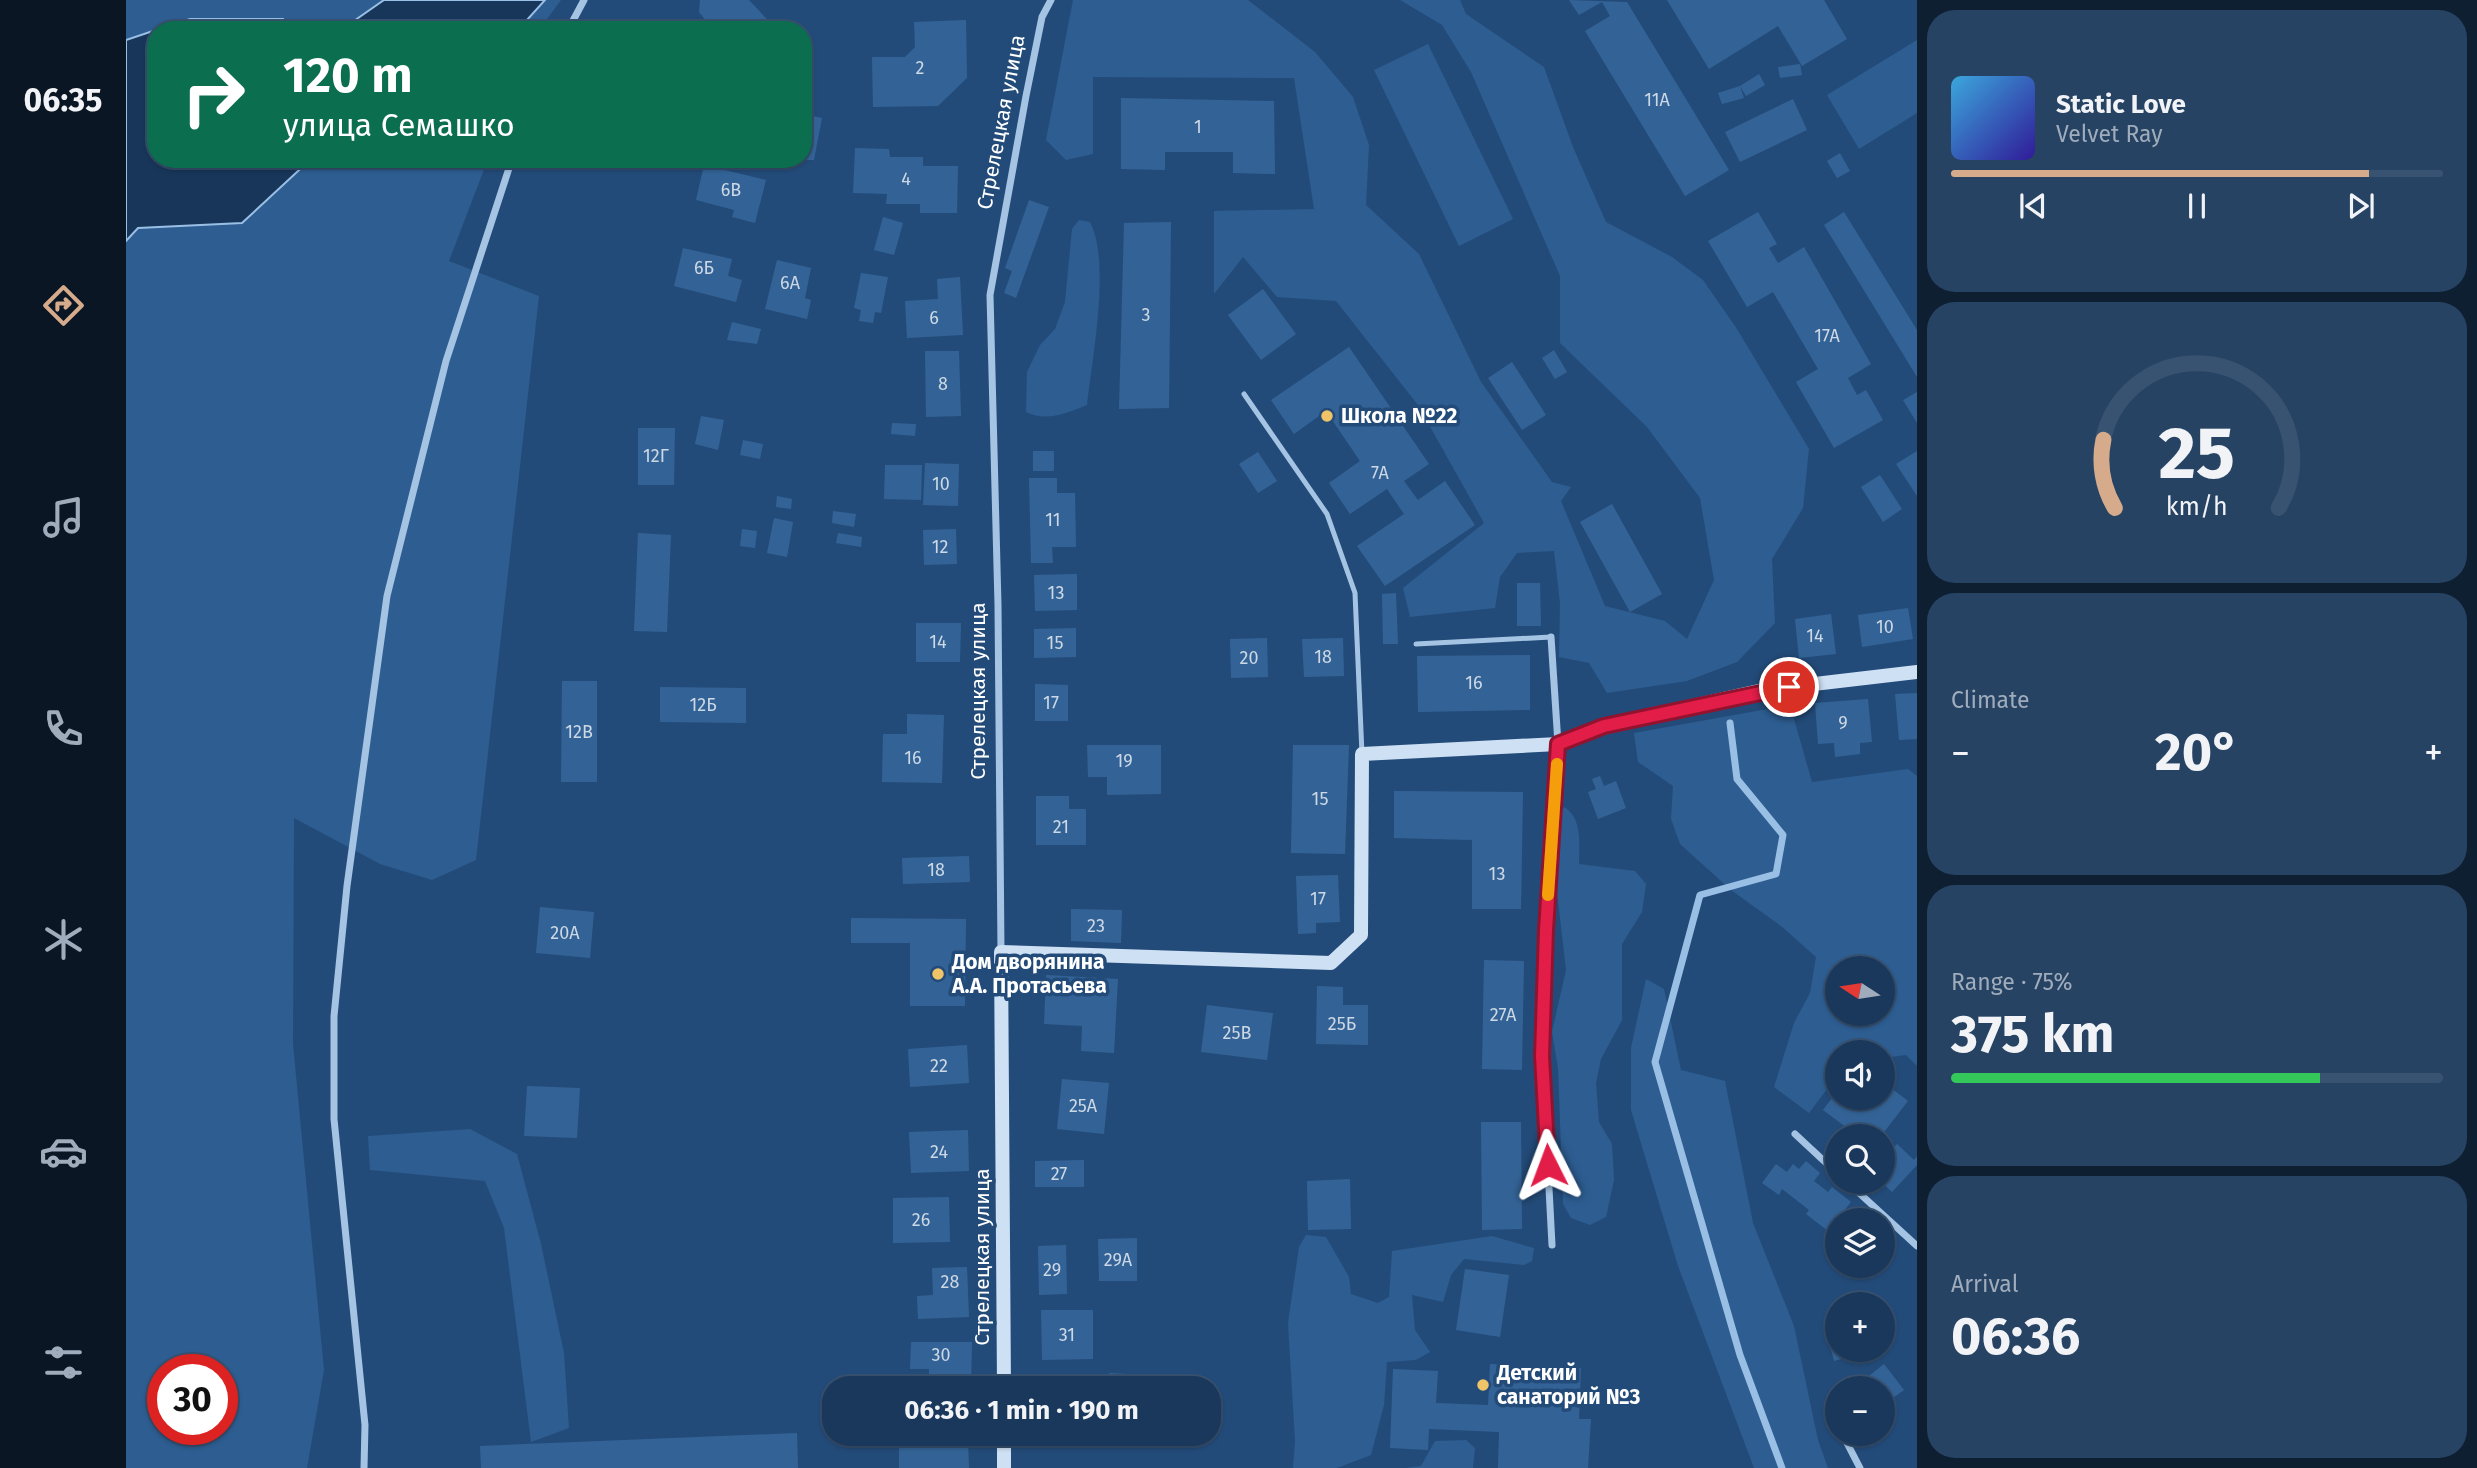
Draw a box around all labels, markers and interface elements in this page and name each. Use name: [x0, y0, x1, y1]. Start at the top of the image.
street label: Стрелецкая улица: [971, 32, 1031, 212]
text: 120 m: [283, 46, 413, 105]
icon: right: [168, 49, 259, 140]
house number: 2: [916, 57, 925, 79]
text: 06:35: [24, 81, 102, 119]
house number: 11А: [1644, 89, 1671, 111]
text: Static Love: [2056, 89, 2186, 120]
text: улица Семашко: [283, 106, 515, 144]
house number: 1: [1194, 116, 1202, 138]
text: Velvet Ray: [2056, 120, 2163, 148]
house number: 4: [901, 168, 911, 190]
house number: 6В: [721, 179, 741, 201]
icon: previous: [2014, 187, 2052, 225]
icon: pause: [2178, 187, 2216, 225]
icon: next: [2342, 187, 2380, 225]
house number: 6Б: [694, 257, 714, 279]
house number: 6А: [780, 272, 801, 294]
icon: directions: [39, 281, 88, 330]
house number: 3: [1142, 304, 1150, 326]
house number: 6: [929, 307, 939, 329]
house number: 17А: [1814, 325, 1840, 347]
house number: 8: [938, 373, 948, 395]
place label: Школа №22: [1341, 403, 1457, 429]
marker: Школа №22: [1319, 408, 1335, 424]
text: 25: [2159, 411, 2235, 498]
house number: 12Г: [643, 445, 669, 467]
house number: 7А: [1371, 462, 1390, 484]
house number: 10: [932, 473, 950, 495]
text: km/h: [2166, 492, 2228, 522]
icon: music: [39, 493, 88, 542]
house number: 11: [1045, 509, 1061, 531]
house number: 12: [932, 536, 948, 558]
house number: 13: [1048, 582, 1064, 604]
street label: Стрелецкая улица: [965, 602, 991, 780]
house number: 10: [1876, 616, 1894, 638]
house number: 14: [1806, 625, 1824, 647]
house number: 14: [929, 631, 947, 653]
house number: 15: [1047, 632, 1063, 654]
house number: 18: [1314, 646, 1332, 668]
house number: 20: [1240, 647, 1258, 669]
pin: [1759, 657, 1819, 717]
icon: arrive: [1770, 668, 1808, 706]
house number: 16: [1465, 672, 1483, 694]
text: Climate: [1951, 686, 2030, 714]
house number: 17: [1043, 692, 1059, 714]
house number: 12Б: [689, 694, 717, 716]
icon: phone: [39, 704, 88, 753]
house number: 9: [1838, 712, 1848, 734]
house number: 12В: [565, 721, 593, 743]
text: 20°: [2155, 721, 2239, 784]
text: −: [1951, 730, 1970, 776]
text: +: [2424, 730, 2443, 776]
house number: 16: [904, 747, 922, 769]
house number: 19: [1115, 750, 1133, 772]
house number: 15: [1312, 788, 1328, 810]
house number: 21: [1053, 816, 1069, 838]
house number: 18: [927, 859, 945, 881]
house number: 13: [1489, 863, 1505, 885]
house number: 17: [1310, 888, 1326, 910]
icon: climate: [39, 915, 88, 964]
house number: 23: [1087, 915, 1105, 937]
house number: 20А: [550, 922, 580, 944]
place label: Дом дворянина А.А. Протасьева: [951, 949, 1107, 999]
north arrow: [1825, 956, 1895, 1026]
map controls: [1825, 956, 1895, 1446]
marker: Дом дворянина А.А. Протасьева: [930, 966, 946, 982]
text: Range · 75%: [1951, 968, 2072, 996]
text: 375 km: [1951, 1003, 2114, 1066]
house number: 27А: [1490, 1004, 1517, 1026]
house number: 25Б: [1328, 1013, 1356, 1035]
house number: 25В: [1223, 1022, 1251, 1044]
button: sound: [1825, 1040, 1895, 1110]
house number: 22: [930, 1055, 948, 1077]
house number: 25А: [1069, 1095, 1098, 1117]
button: search: [1825, 1124, 1895, 1194]
icon: car: [39, 1127, 88, 1176]
position arrow: [1511, 1128, 1585, 1202]
house number: 24: [930, 1141, 948, 1163]
house number: 27: [1051, 1163, 1067, 1185]
street label: Стрелецкая улица: [969, 1168, 995, 1346]
button: layers: [1825, 1208, 1895, 1278]
house number: 26: [912, 1209, 930, 1231]
house number: 29А: [1104, 1249, 1133, 1271]
house number: 29: [1043, 1259, 1061, 1281]
text: Arrival: [1951, 1270, 2018, 1298]
house number: 28: [941, 1271, 959, 1293]
button: +: [1825, 1292, 1895, 1362]
text: 06:36: [1951, 1305, 2080, 1368]
house number: 31: [1059, 1324, 1075, 1346]
icon: filters: [39, 1338, 88, 1387]
house number: 30: [931, 1344, 951, 1366]
speed limit sign: 30: [147, 1354, 238, 1445]
place label: Детский санаторий №3: [1496, 1360, 1641, 1410]
button: −: [1825, 1376, 1895, 1446]
marker: Детский санаторий №3: [1475, 1377, 1491, 1393]
text: 06:36 · 1 min · 190 m: [904, 1395, 1139, 1426]

